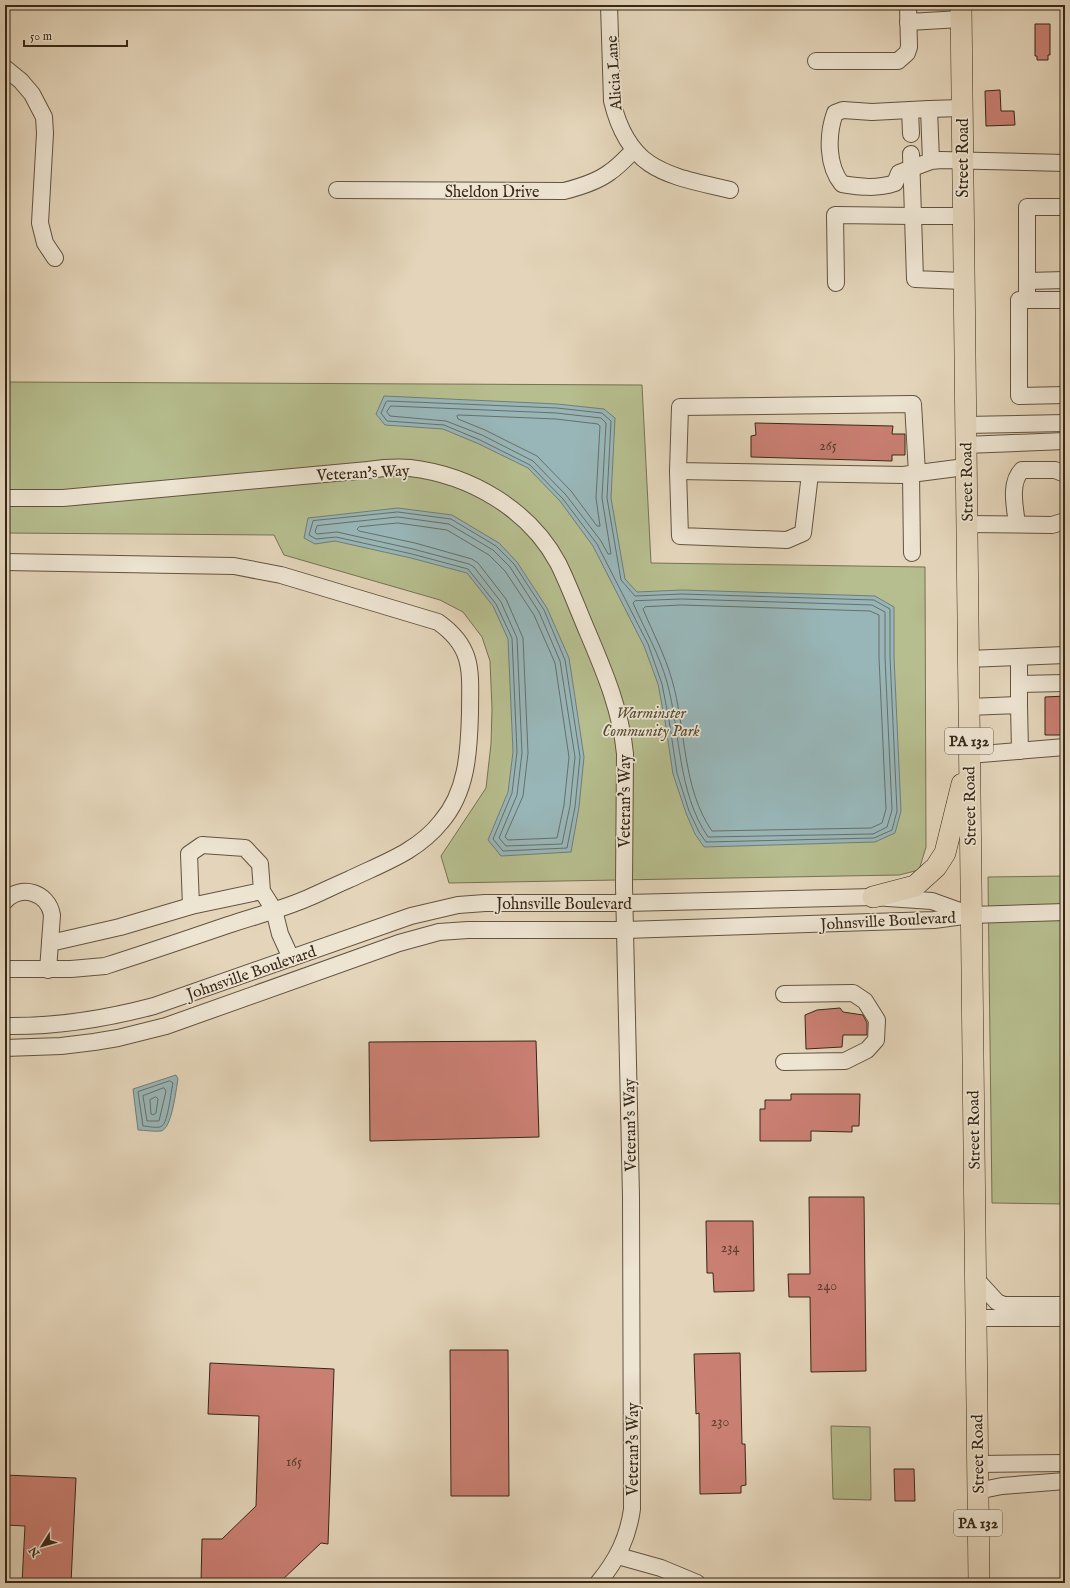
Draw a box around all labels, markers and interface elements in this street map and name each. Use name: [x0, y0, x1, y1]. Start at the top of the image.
scale bar: [24, 22, 127, 48]
text: 50 m: [30, 29, 52, 44]
street label: Alicia Lane: [602, 35, 628, 112]
street label: Street Road: [954, 118, 974, 198]
street label: Sheldon Drive: [445, 183, 539, 203]
house number: 265: [819, 437, 837, 455]
street label: Street Road: [957, 442, 979, 522]
street label: Veteran's Way: [315, 462, 410, 486]
park label: Warminster Community Park: [602, 704, 700, 742]
road number: PA 132: [945, 728, 993, 754]
street label: Veteran's Way: [616, 754, 636, 849]
street label: Street Road: [960, 766, 982, 846]
street label: Johnsville Boulevard: [494, 895, 632, 915]
street label: Johnsville Boulevard: [818, 908, 957, 936]
street label: Johnsville Boulevard: [182, 942, 319, 1006]
street label: Veteran's Way: [620, 1078, 642, 1173]
street label: Street Road: [964, 1090, 986, 1170]
house number: 234: [721, 1239, 739, 1257]
house number: 240: [817, 1277, 837, 1295]
street label: Veteran's Way: [624, 1402, 644, 1497]
house number: 230: [711, 1413, 729, 1431]
street label: Street Road: [968, 1414, 990, 1494]
house number: 165: [286, 1453, 302, 1471]
road number: PA 132: [954, 1510, 1002, 1536]
north arrow: [22, 1526, 62, 1566]
text: N: [26, 1543, 44, 1560]

